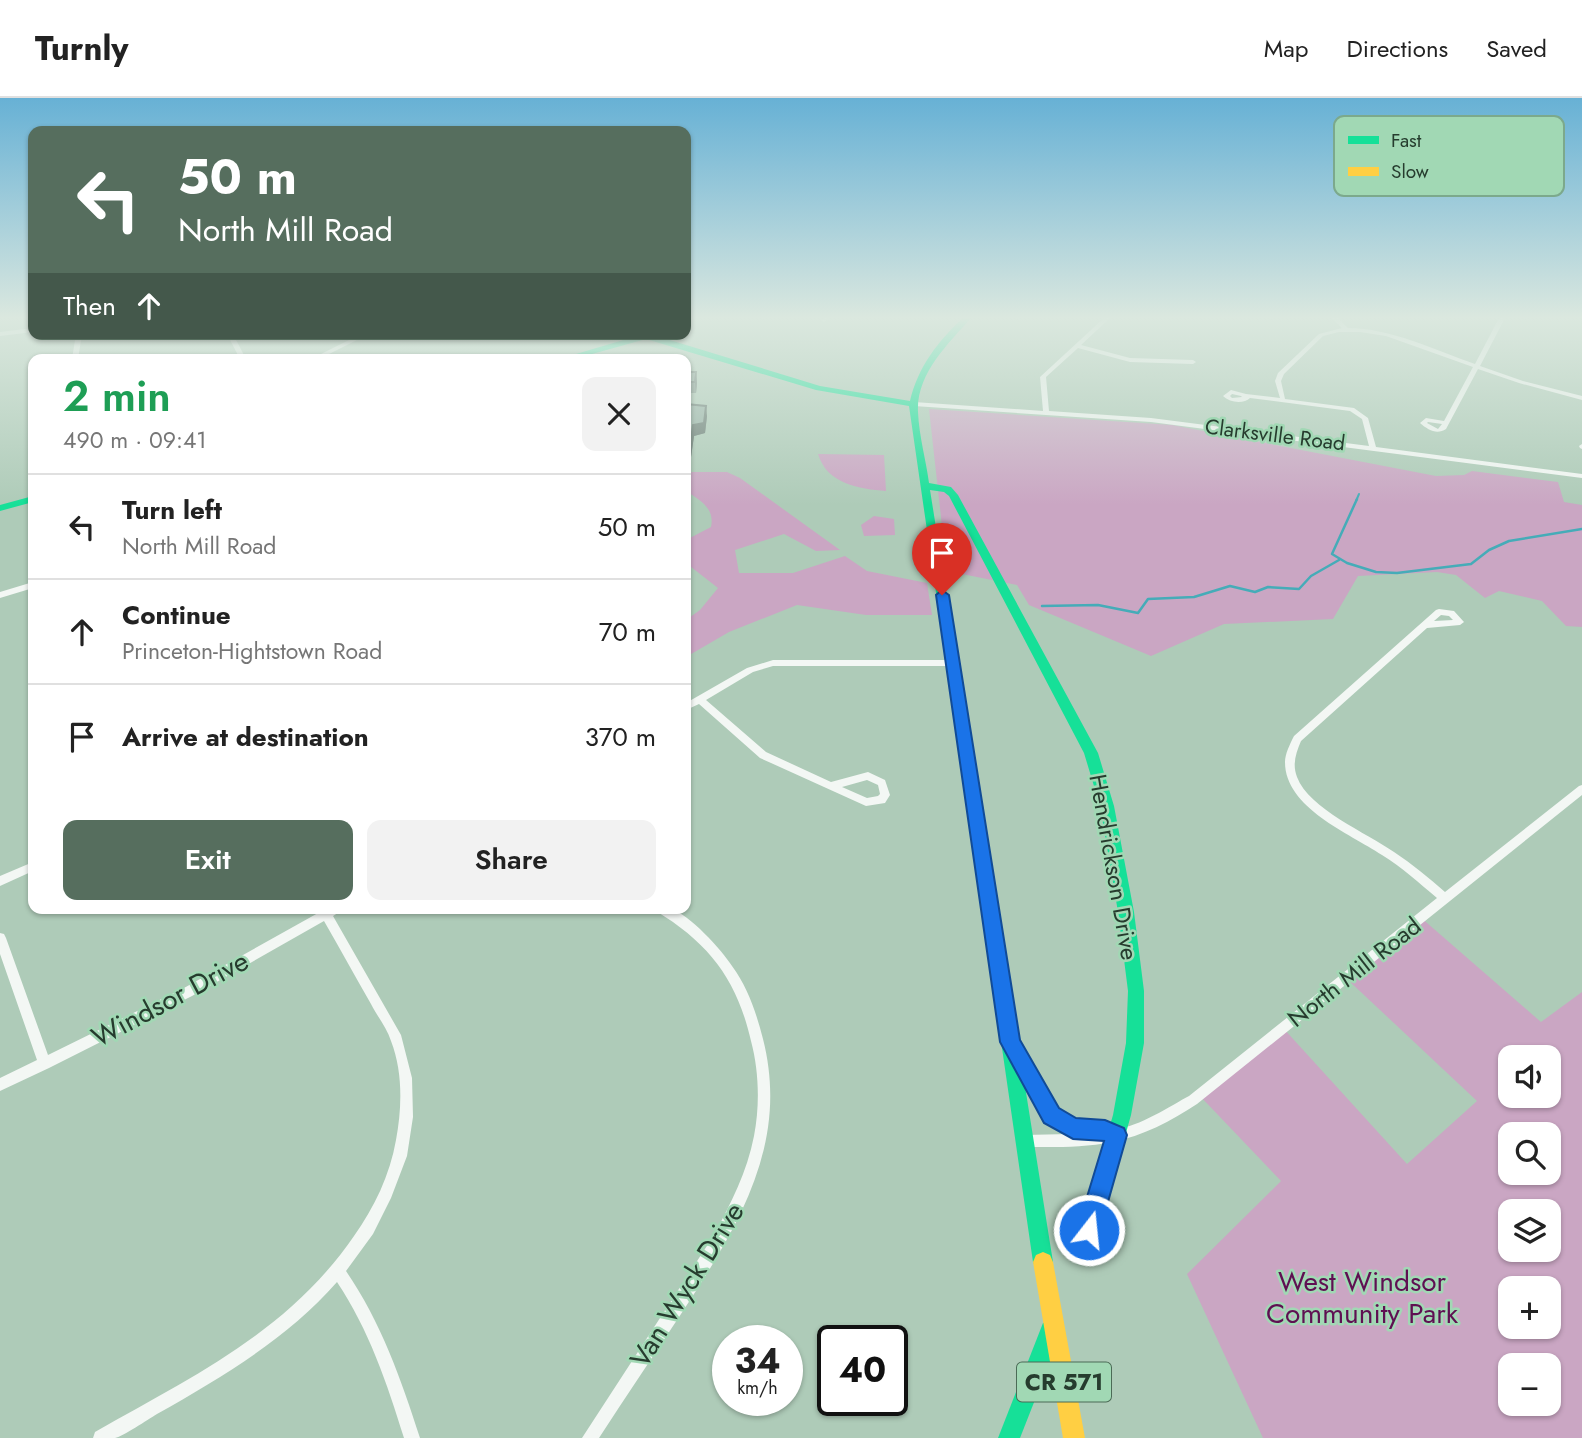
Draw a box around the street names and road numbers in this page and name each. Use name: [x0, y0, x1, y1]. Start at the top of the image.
street label: Clarksville Road: [1203, 412, 1347, 458]
street label: Hendrickson Drive: [1080, 771, 1148, 963]
street label: North Mill Road: [1280, 909, 1428, 1035]
street label: Windsor Drive: [84, 940, 256, 1058]
street label: Van Wyck Drive: [620, 1194, 754, 1376]
road number: CR 571: [1017, 1362, 1111, 1401]

